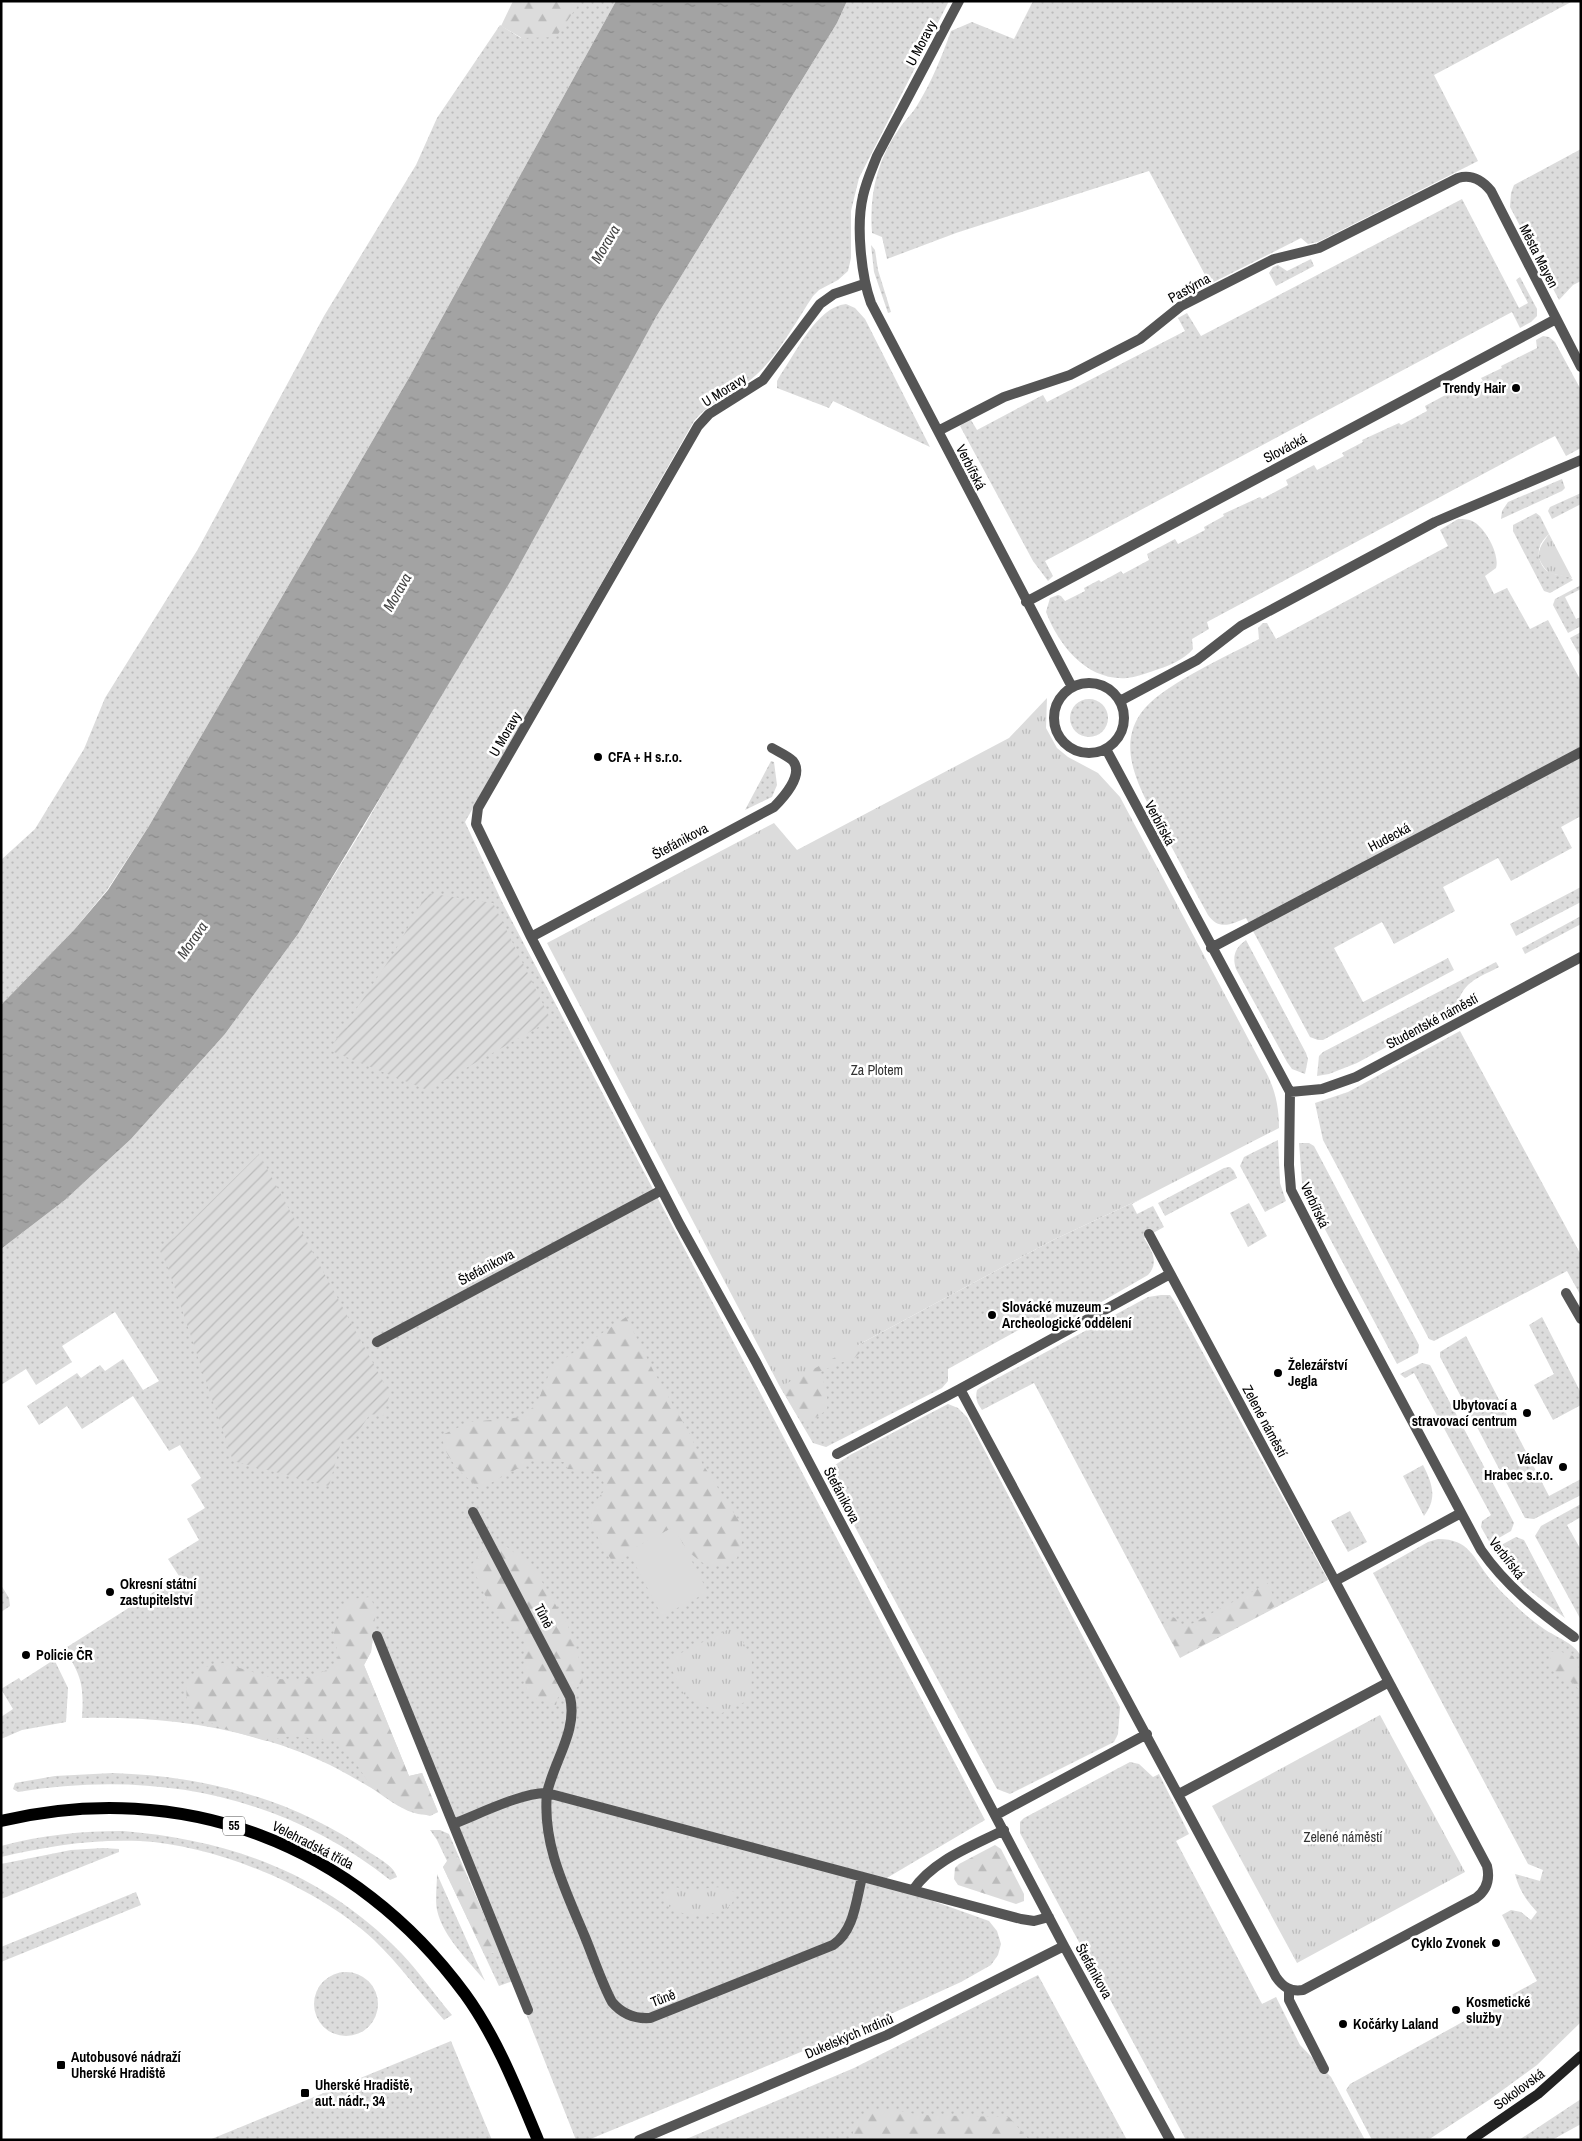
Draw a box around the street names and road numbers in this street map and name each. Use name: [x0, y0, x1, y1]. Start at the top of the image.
street label: U Moravy: [902, 17, 941, 69]
street label: Města Mayen: [1515, 221, 1563, 291]
street label: Pastýrna: [1165, 269, 1214, 307]
street label: U Moravy: [698, 369, 750, 411]
street label: Slovácká: [1260, 429, 1310, 467]
street label: Verbířská: [952, 441, 990, 493]
street label: U Moravy: [485, 708, 525, 760]
street label: Verbířská: [1141, 797, 1180, 849]
street label: Hudecká: [1365, 818, 1414, 856]
street label: Štefánikova: [649, 819, 712, 863]
street label: Studentské náměstí: [1383, 989, 1482, 1053]
street label: Verbířská: [1297, 1179, 1334, 1231]
street label: Štefánikova: [455, 1245, 518, 1289]
street label: Zelené náměstí: [1238, 1382, 1292, 1461]
street label: Štefánikova: [820, 1464, 864, 1527]
street label: Verbířská: [1485, 1533, 1529, 1583]
street label: Tůně: [530, 1601, 558, 1631]
road number: 55: [223, 1816, 245, 1835]
street label: Velehradská třída: [269, 1817, 357, 1874]
street label: Štefánikova: [1071, 1940, 1117, 2002]
street label: Tůně: [648, 1985, 678, 2011]
street label: Dukelských hrdinů: [802, 2009, 896, 2063]
street label: Sokolovská: [1490, 2064, 1549, 2114]

